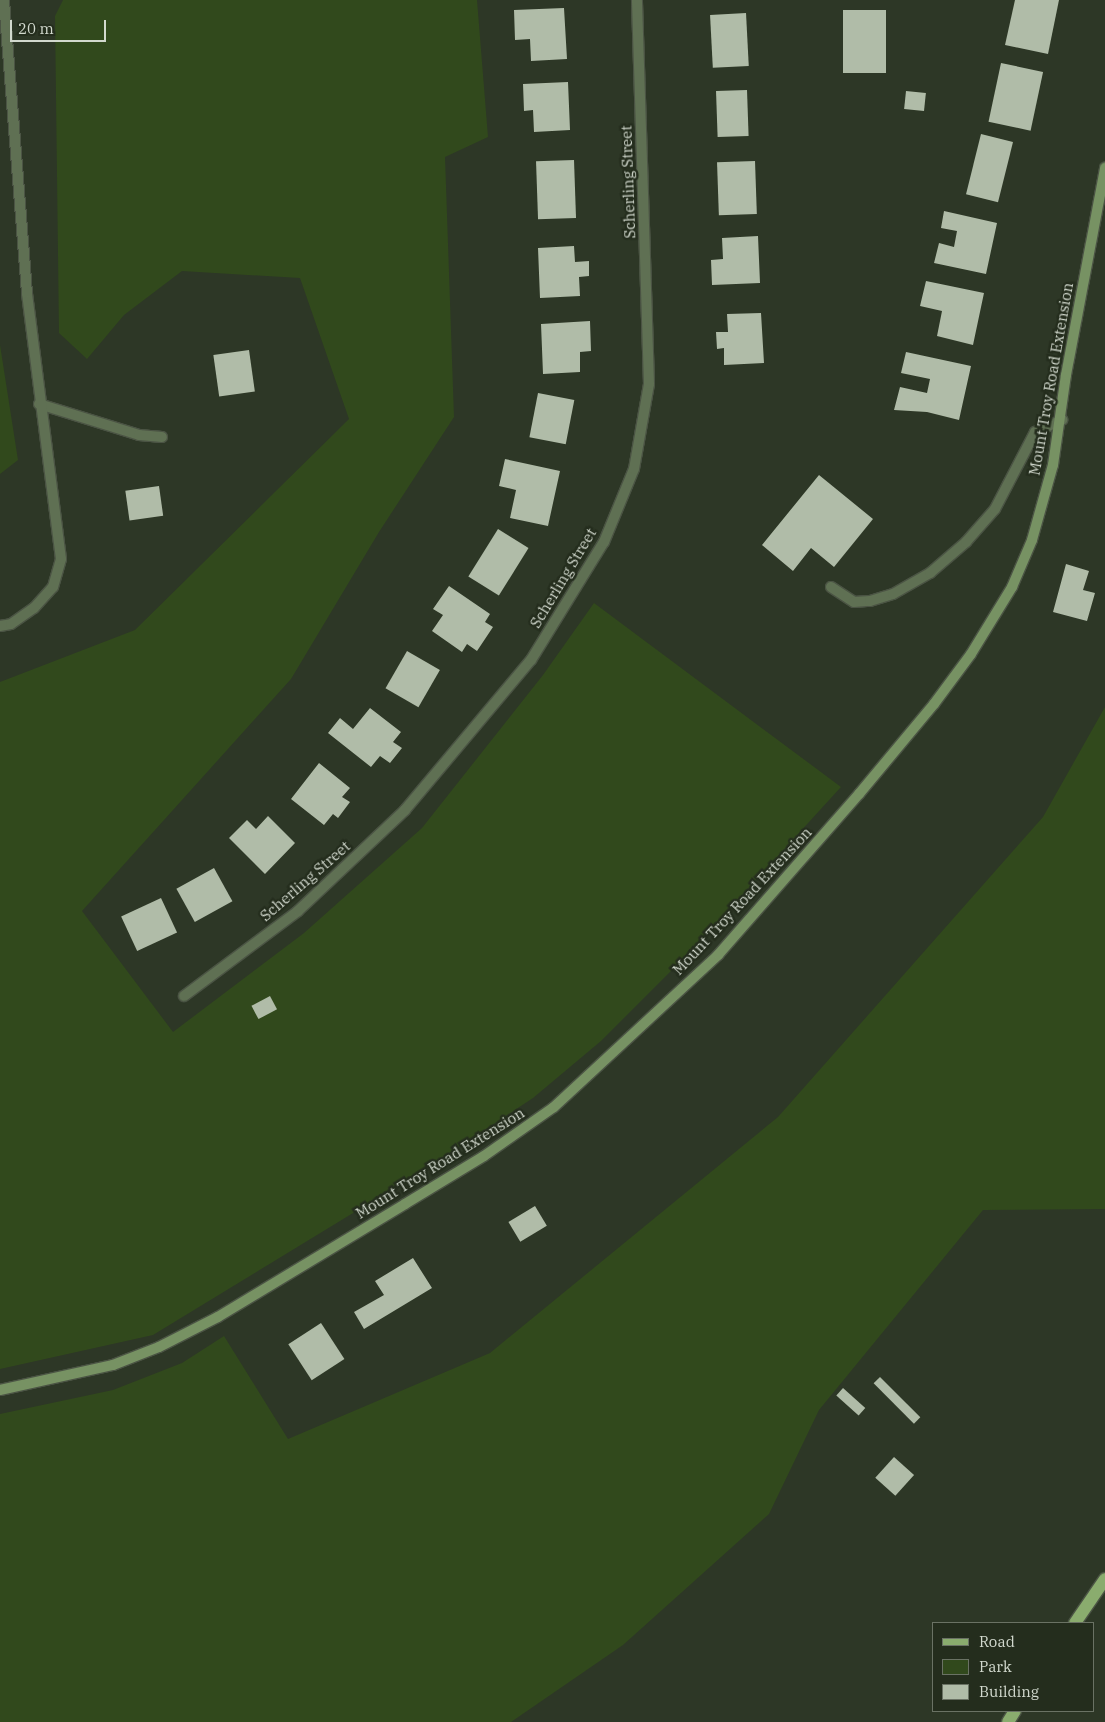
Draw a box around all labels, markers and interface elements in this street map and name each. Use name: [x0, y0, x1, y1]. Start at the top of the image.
scale bar: [12, 10, 109, 42]
text: 20 m: [18, 19, 54, 38]
street label: Scherling Street: [617, 125, 639, 239]
street label: Mount Troy Road Extension: [1025, 281, 1077, 477]
street label: Scherling Street: [526, 525, 600, 631]
street label: Mount Troy Road Extension: [669, 823, 815, 979]
street label: Scherling Street: [256, 837, 354, 925]
street label: Mount Troy Road Extension: [352, 1104, 528, 1222]
legend: [932, 1622, 1095, 1712]
text: Road: [979, 1632, 1015, 1651]
text: Park: [979, 1657, 1012, 1676]
text: Building: [979, 1682, 1039, 1701]

